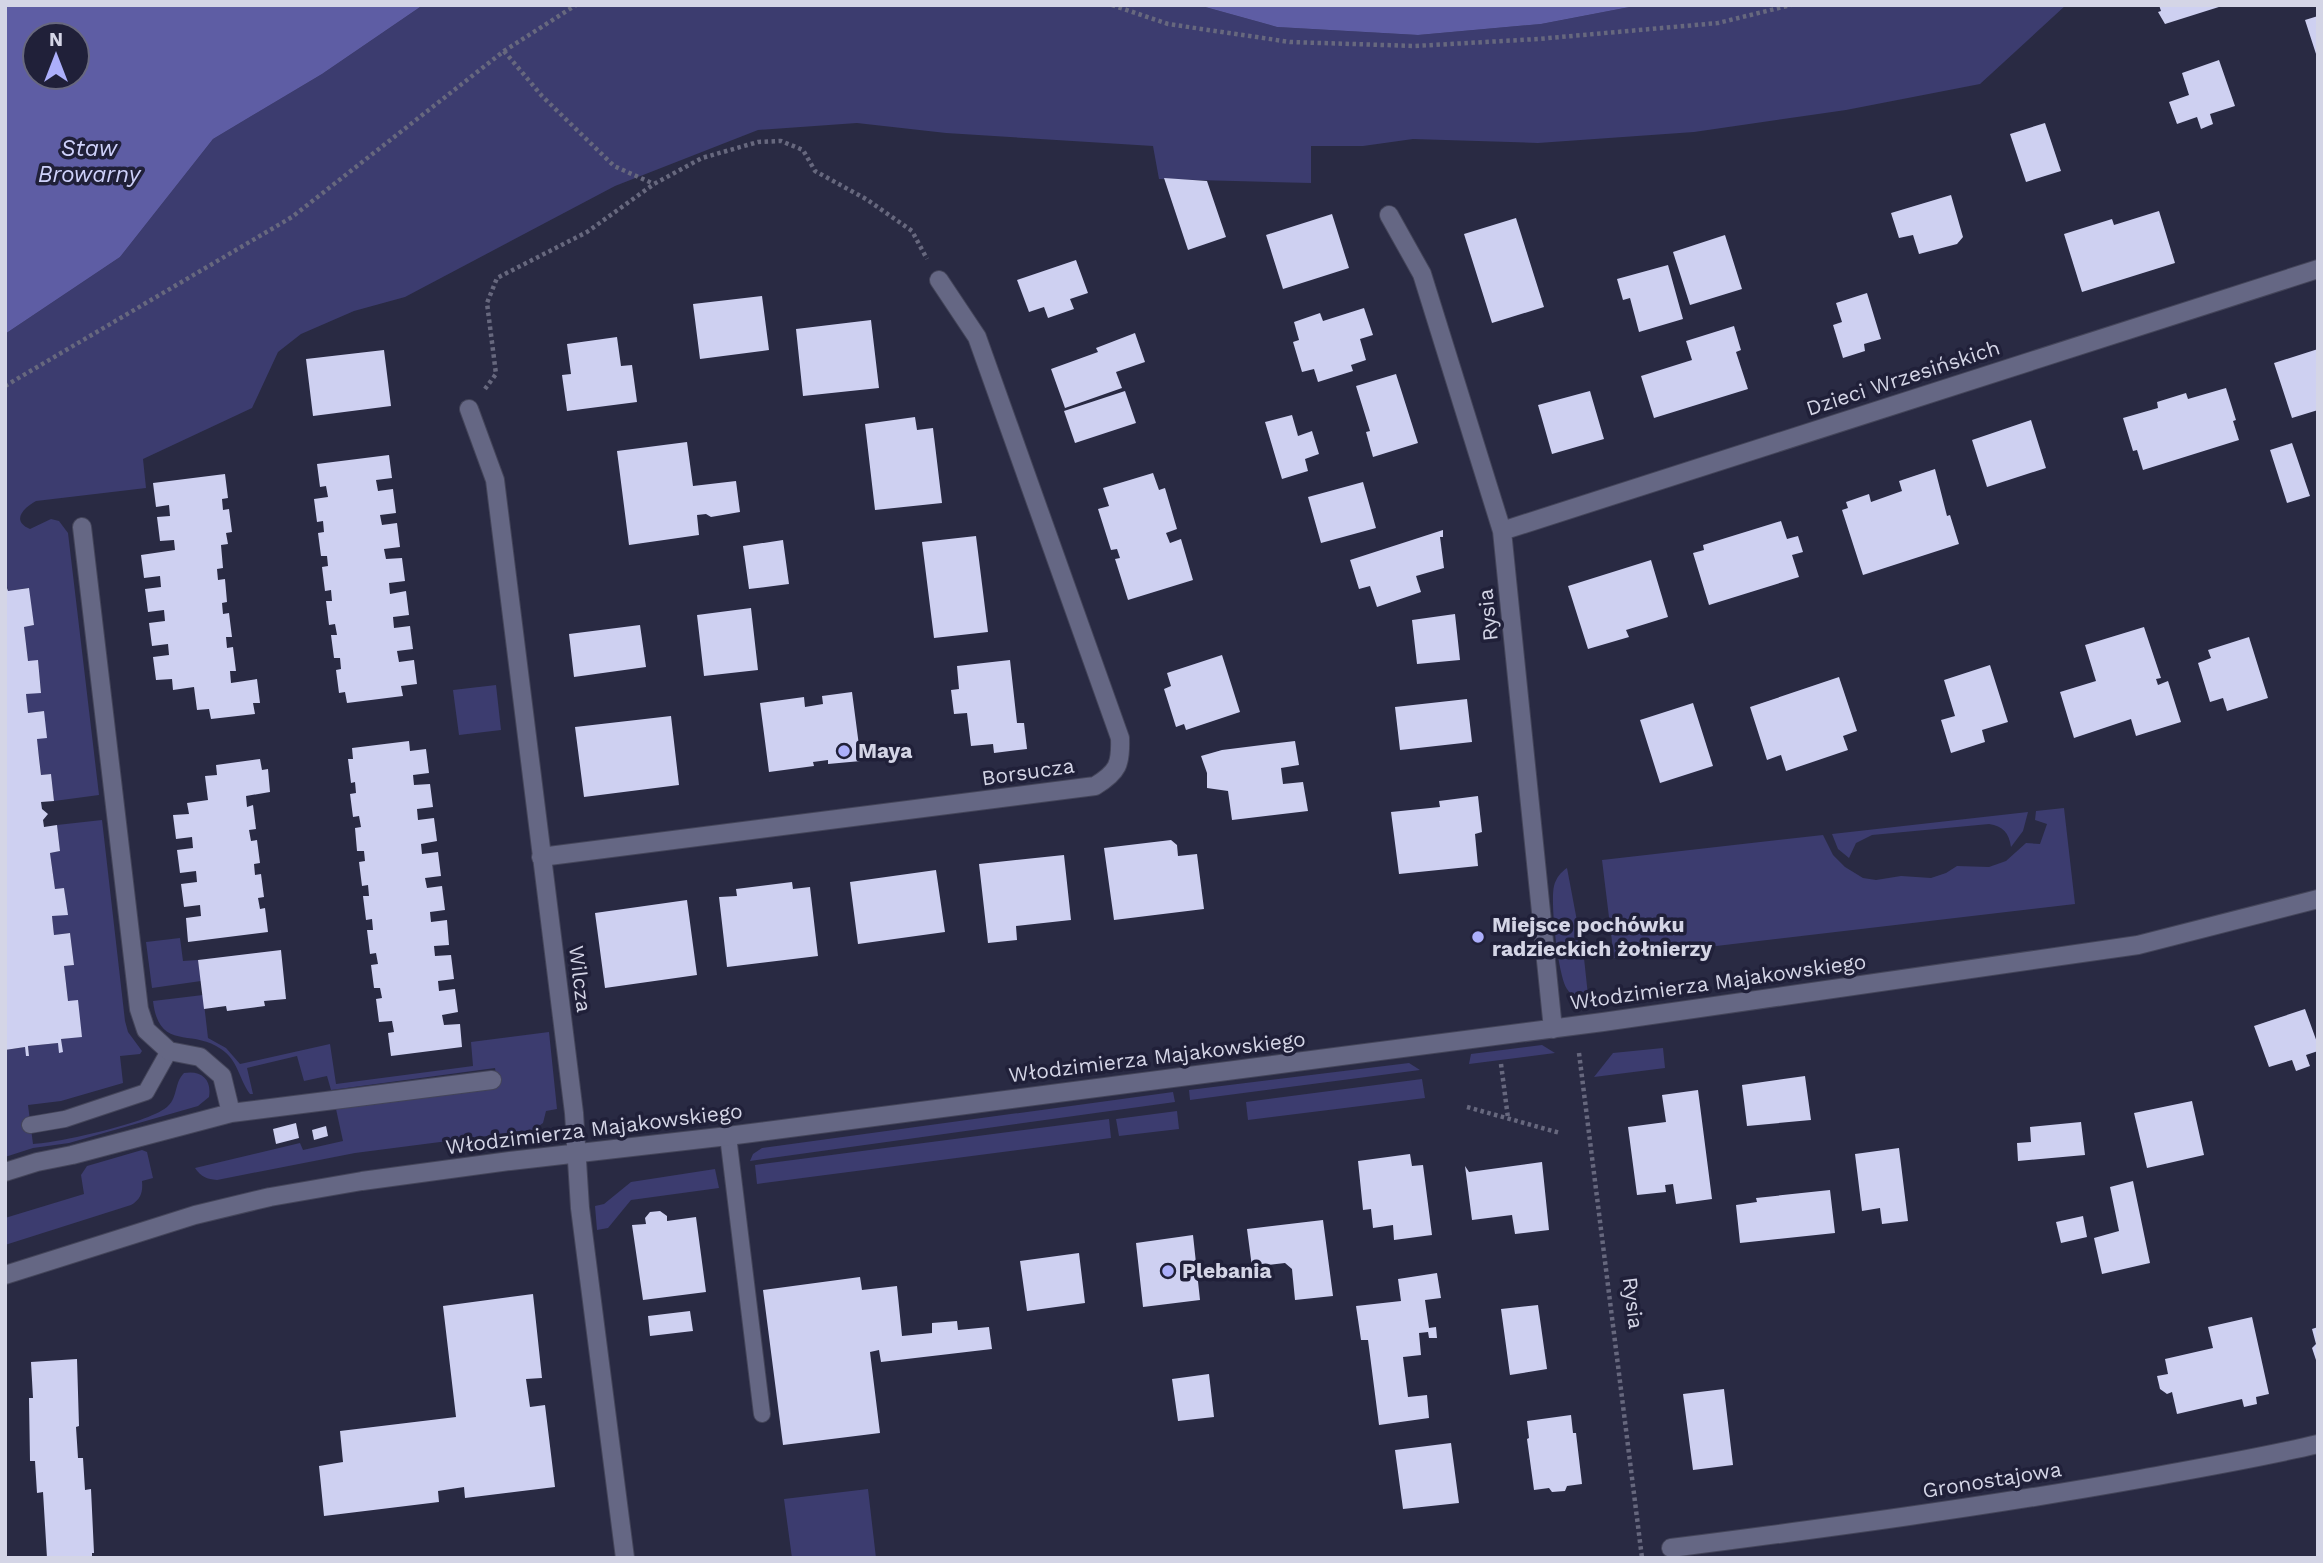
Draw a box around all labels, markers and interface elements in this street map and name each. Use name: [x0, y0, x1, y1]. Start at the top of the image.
north arrow: [21, 21, 91, 91]
text: N: [49, 28, 63, 51]
water label: Staw Browarny: [38, 135, 142, 188]
street label: Dzieci Wrzesińskich: [1803, 334, 2003, 421]
street label: Rysia: [1472, 588, 1503, 642]
place label: Maya: [858, 738, 913, 763]
marker: Maya: [836, 743, 852, 759]
street label: Borsucza: [980, 753, 1076, 790]
place label: Miejsce pochówku radzieckich żołnierzy: [1492, 912, 1712, 961]
marker: Miejsce pochówku radzieckich żołnierzy: [1470, 929, 1486, 945]
street label: Wilcza: [564, 944, 597, 1014]
street label: Włodzimierza Majakowskiego: [1568, 948, 1868, 1015]
street label: Włodzimierza Majakowskiego: [1007, 1026, 1307, 1087]
street label: Włodzimierza Majakowskiego: [444, 1098, 744, 1159]
place label: Plebania: [1182, 1258, 1272, 1283]
marker: Plebania: [1160, 1263, 1176, 1279]
street label: Rysia: [1618, 1275, 1649, 1331]
street label: Gronostajowa: [1921, 1456, 2063, 1503]

